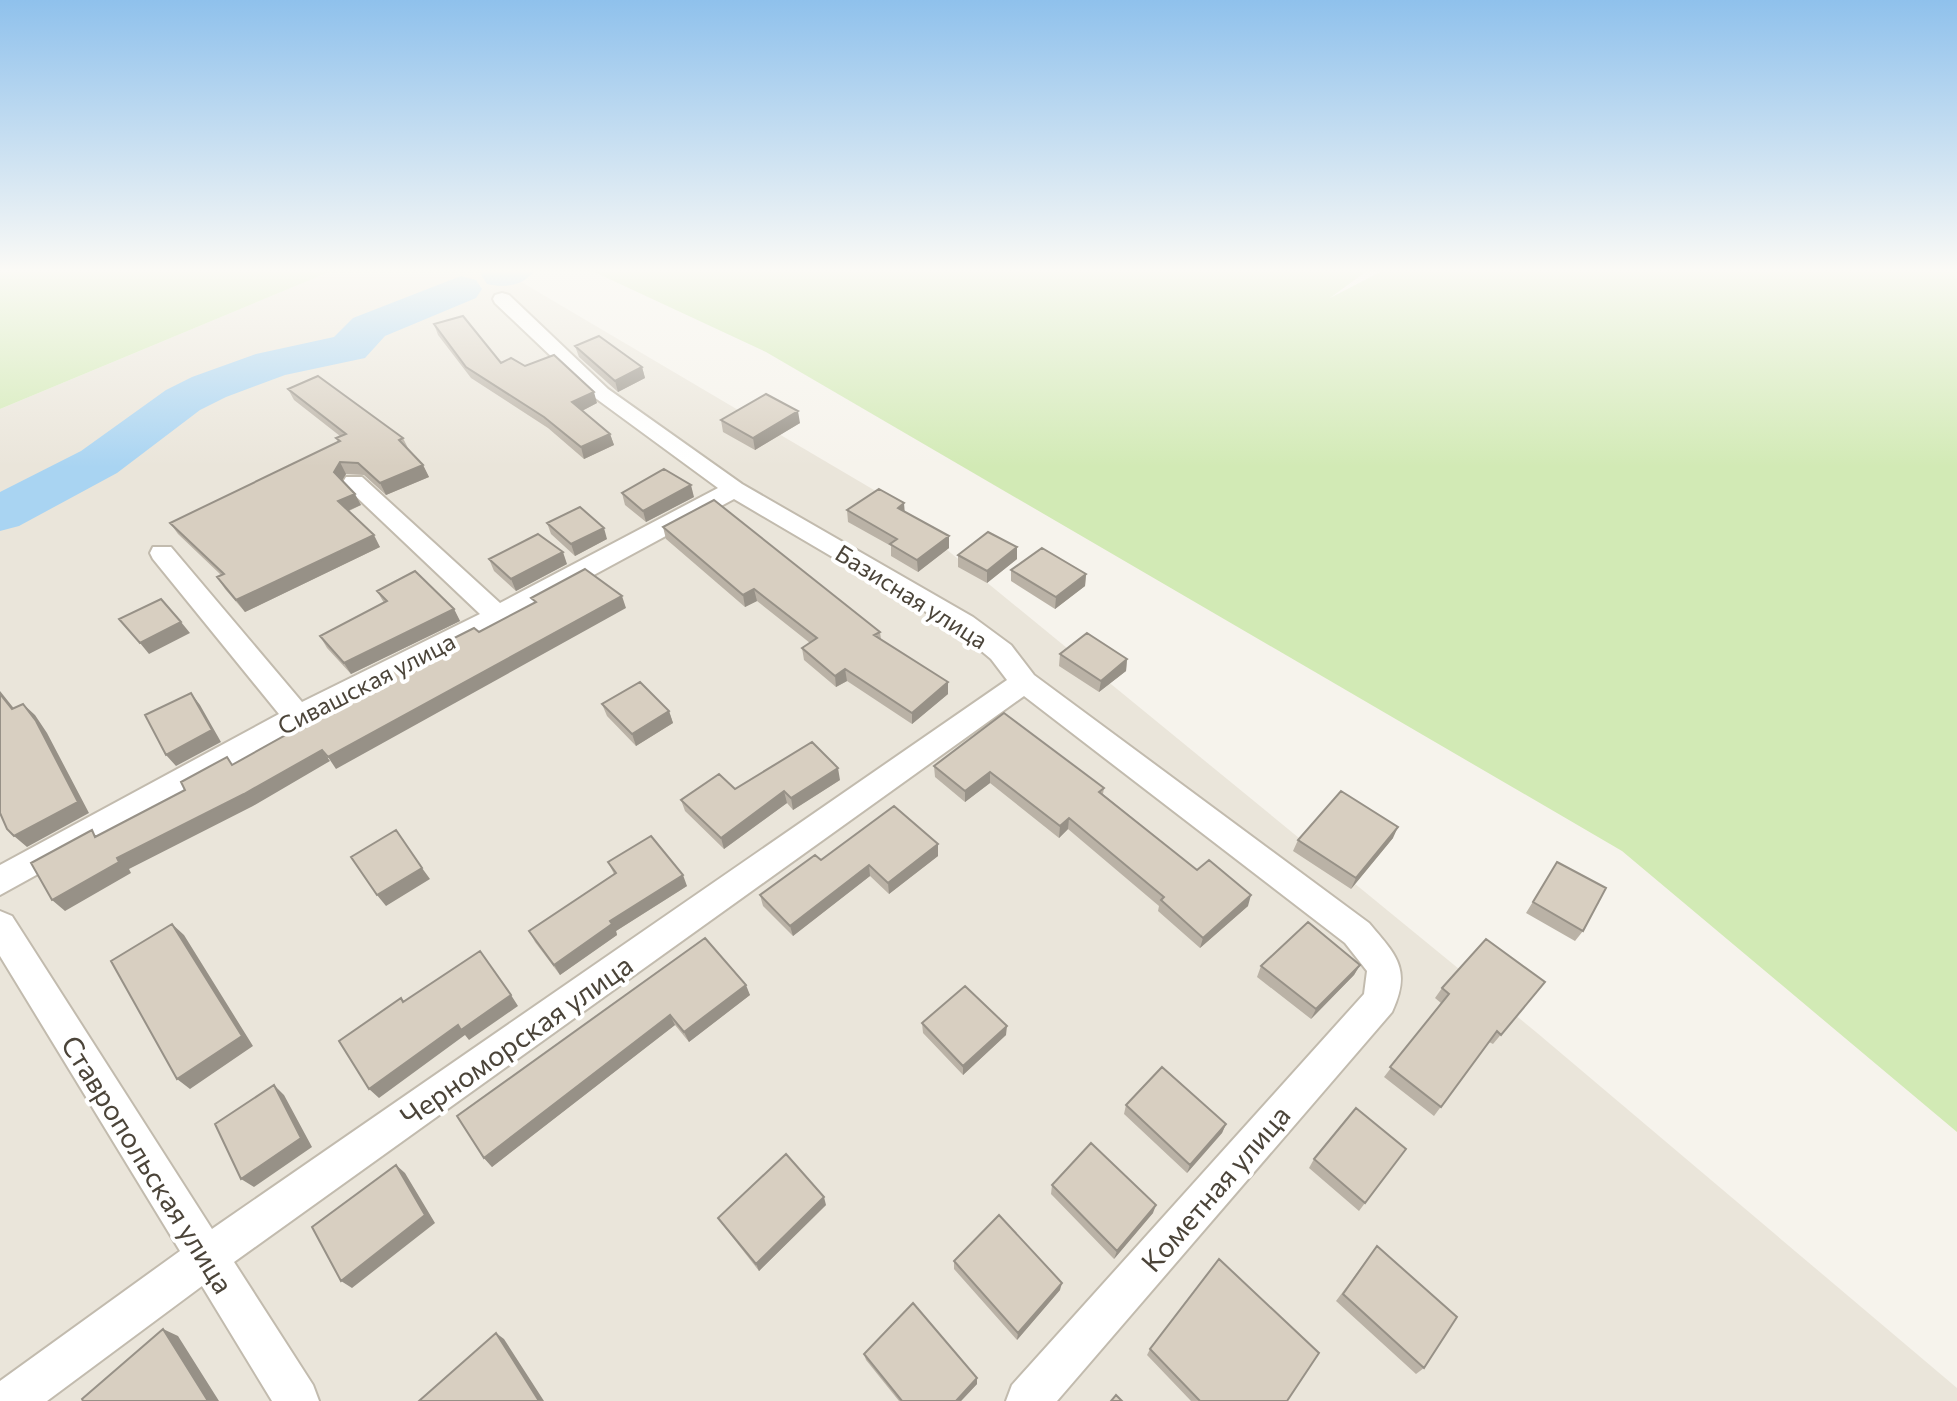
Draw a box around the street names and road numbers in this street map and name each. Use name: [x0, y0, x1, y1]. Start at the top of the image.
street label: Базисная улица: [831, 538, 993, 654]
street label: Сивашская улица: [272, 626, 460, 740]
street label: Черноморская улица: [393, 947, 639, 1133]
street label: Ставропольская улица: [55, 1029, 241, 1299]
street label: Кометная улица: [1133, 1098, 1297, 1278]

